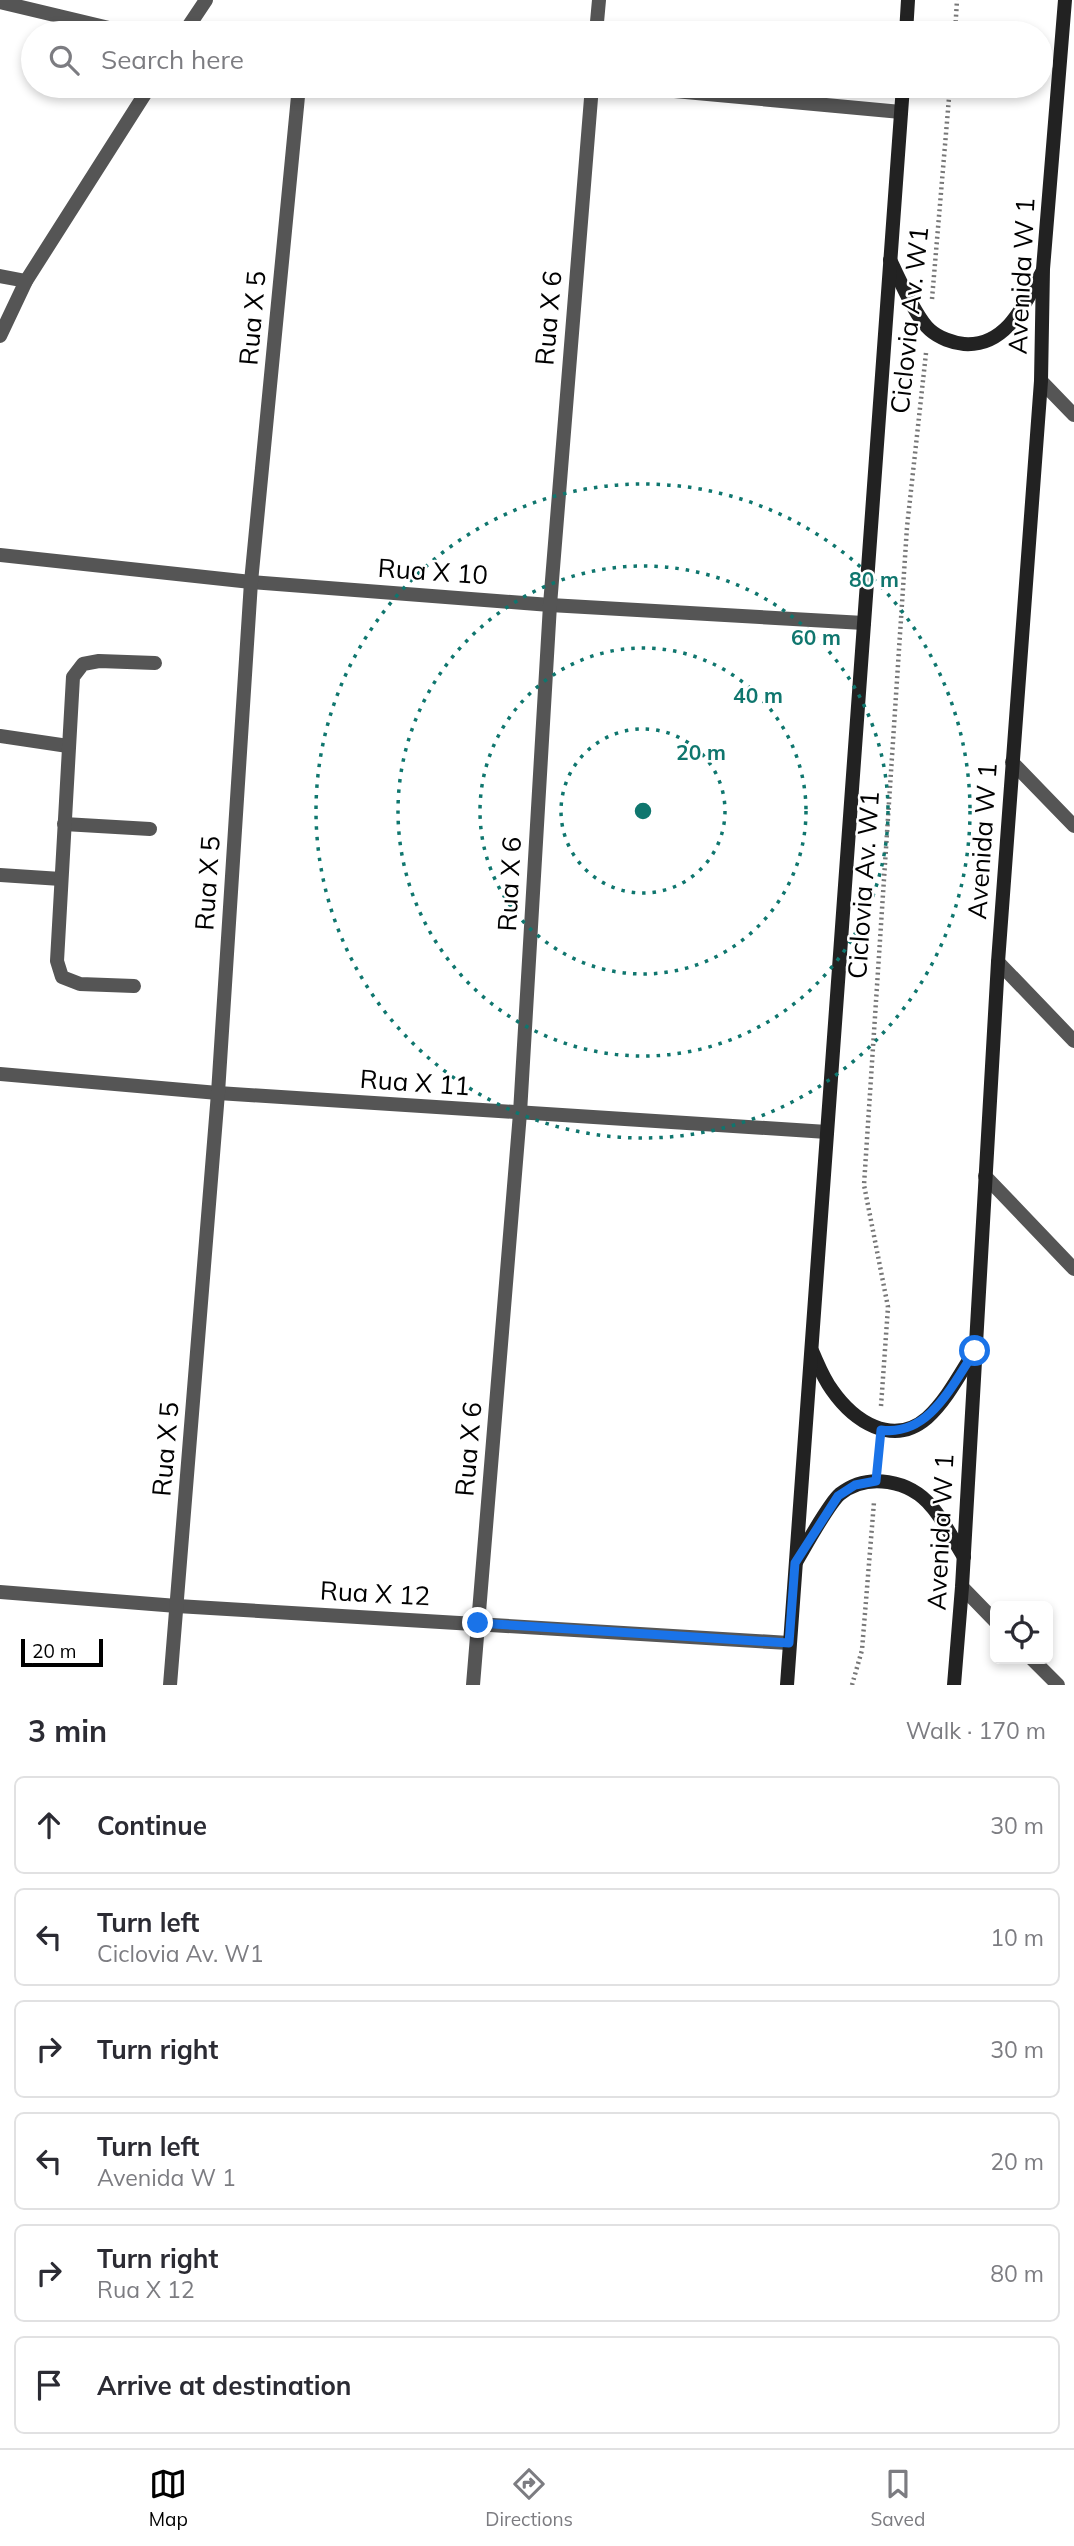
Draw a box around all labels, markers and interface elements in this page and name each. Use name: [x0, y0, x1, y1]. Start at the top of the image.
search box: [21, 21, 1053, 98]
icon: search: [45, 41, 83, 79]
text: Search here: [101, 43, 244, 76]
street label: Avenida W 1: [1000, 197, 1042, 355]
street label: Ciclovia Av. W1: [883, 225, 935, 415]
street label: Rua X 5: [231, 269, 273, 367]
street label: Rua X 6: [527, 269, 569, 367]
street label: Rua X 10: [377, 551, 489, 591]
text: 80 m: [849, 566, 899, 592]
text: 60 m: [791, 624, 841, 650]
text: 40 m: [733, 682, 783, 708]
text: 20 m: [676, 739, 726, 765]
street label: Avenida W 1: [960, 762, 1004, 920]
street label: Ciclovia Av. W1: [840, 790, 886, 980]
centre of rings: [631, 799, 655, 823]
street label: Rua X 5: [187, 835, 227, 931]
street label: Rua X 6: [490, 836, 528, 932]
street label: Rua X 11: [359, 1062, 471, 1102]
route start: [959, 1335, 990, 1366]
street label: Rua X 5: [144, 1400, 186, 1498]
street label: Rua X 6: [447, 1400, 489, 1498]
street label: Avenida W 1: [919, 1453, 961, 1611]
street label: Rua X 12: [319, 1574, 431, 1612]
map controls: [990, 1601, 1053, 1664]
button: locate: [990, 1601, 1053, 1664]
route end: [462, 1607, 493, 1638]
scale bar: [21, 1636, 103, 1668]
text: 20 m: [32, 1639, 76, 1663]
text: 3 min: [28, 1712, 107, 1750]
text: Walk · 170 m: [906, 1716, 1046, 1745]
icon: ahead: [30, 1806, 68, 1844]
text: Continue: [97, 1809, 207, 1842]
text: 30 m: [990, 1811, 1044, 1840]
text: Turn left: [97, 1906, 199, 1939]
icon: left: [30, 1918, 68, 1956]
text: 10 m: [990, 1923, 1044, 1952]
text: Ciclovia Av. W1: [97, 1939, 264, 1968]
icon: right: [30, 2030, 68, 2068]
text: Turn right: [97, 2033, 218, 2066]
text: 30 m: [990, 2035, 1044, 2064]
text: Turn left: [97, 2130, 199, 2163]
icon: left: [30, 2142, 68, 2180]
text: 20 m: [990, 2147, 1044, 2176]
text: Avenida W 1: [97, 2163, 236, 2192]
text: Turn right: [97, 2242, 218, 2275]
icon: right: [30, 2254, 68, 2292]
text: 80 m: [990, 2259, 1044, 2288]
text: Rua X 12: [97, 2275, 195, 2304]
icon: arrive: [30, 2366, 68, 2404]
text: Arrive at destination: [97, 2369, 352, 2402]
tab: Map: [149, 2465, 188, 2531]
tab: Directions: [485, 2465, 573, 2531]
tab: Saved: [870, 2465, 925, 2531]

